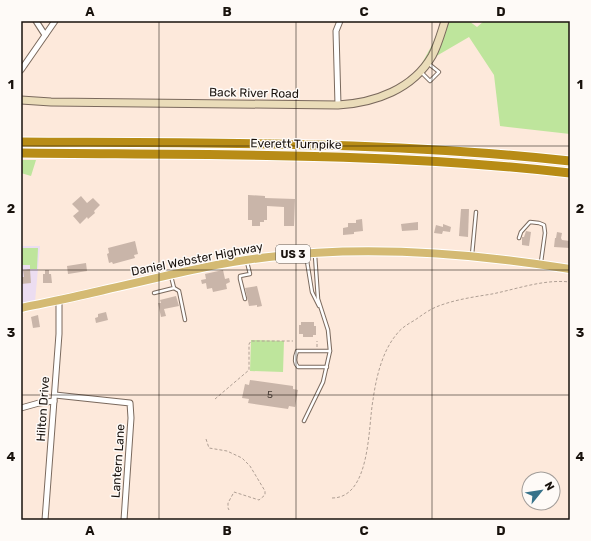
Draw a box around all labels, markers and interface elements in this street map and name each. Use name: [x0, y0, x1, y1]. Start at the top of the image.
text: A: [85, 4, 95, 19]
text: B: [222, 4, 232, 19]
text: C: [359, 4, 369, 19]
text: D: [496, 4, 506, 19]
text: 1: [8, 77, 14, 92]
text: 1: [577, 77, 583, 92]
street label: Back River Road: [209, 85, 299, 101]
street label: Everett Turnpike: [250, 136, 342, 152]
text: 2: [7, 201, 15, 216]
text: 2: [576, 201, 584, 216]
street label: Daniel Webster Highway: [130, 239, 264, 279]
road number: US 3: [276, 245, 310, 263]
text: 3: [7, 325, 16, 340]
text: 3: [576, 325, 585, 340]
street label: Hilton Drive: [34, 376, 52, 442]
house number: 5: [267, 389, 273, 401]
street label: Lantern Lane: [108, 423, 128, 498]
text: 4: [7, 449, 16, 464]
text: 4: [576, 449, 585, 464]
north arrow: [521, 471, 561, 511]
text: N: [542, 480, 557, 493]
text: A: [85, 523, 95, 538]
text: B: [222, 523, 232, 538]
text: C: [359, 523, 369, 538]
text: D: [496, 523, 506, 538]

